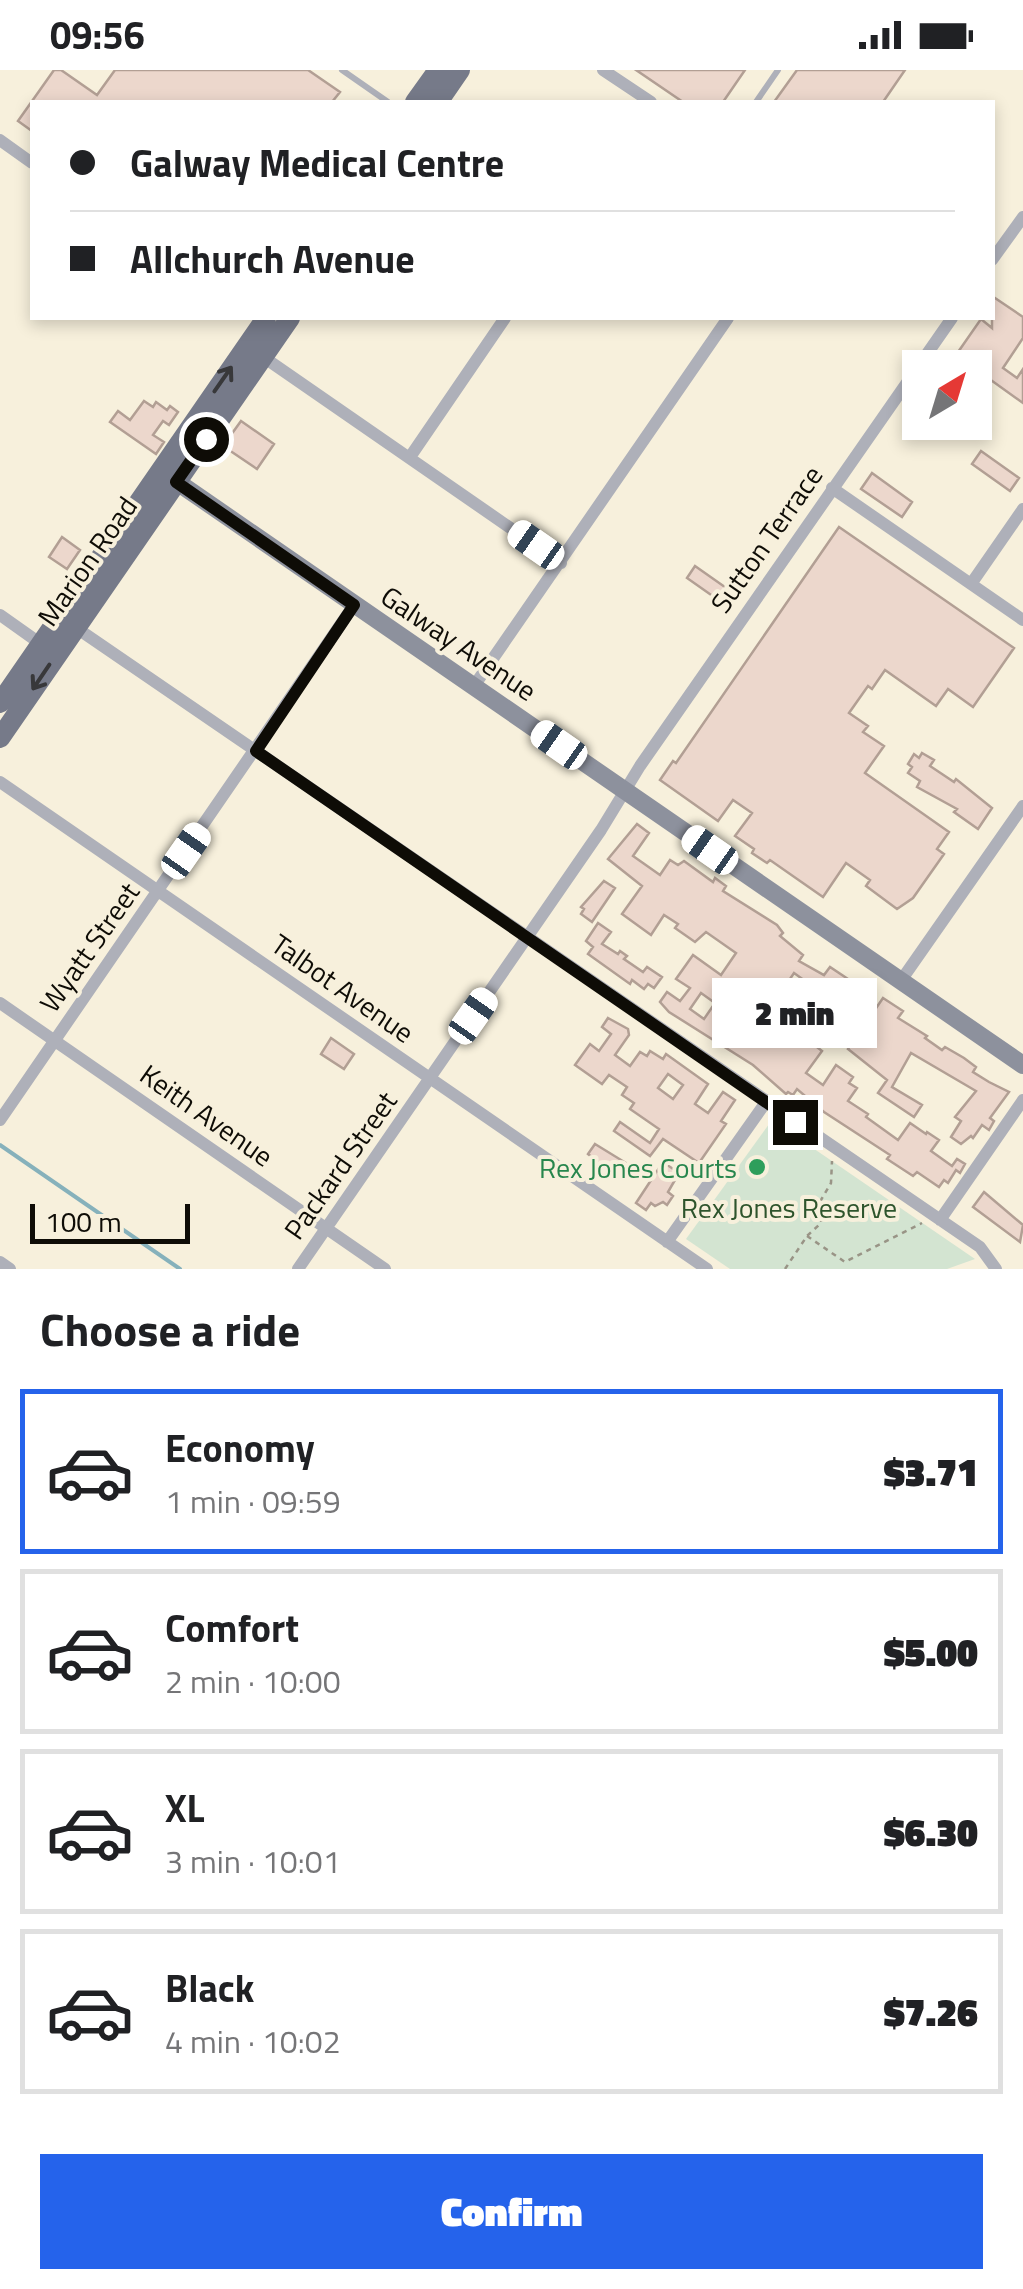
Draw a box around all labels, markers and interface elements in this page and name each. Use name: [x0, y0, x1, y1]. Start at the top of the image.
text: 09:56: [50, 6, 145, 64]
text: Galway Medical Centre: [130, 134, 504, 192]
text: Allchurch Avenue: [130, 230, 415, 288]
north arrow: [902, 350, 992, 440]
map controls: [902, 350, 992, 440]
one-way arrow: [212, 366, 233, 393]
route start: [184, 417, 229, 462]
street label: Sutton Terrace: [699, 456, 833, 622]
street label: Marion Road: [26, 487, 148, 635]
car: [503, 516, 569, 574]
street label: Galway Avenue: [372, 575, 546, 711]
one-way arrow: [31, 663, 52, 691]
car: [526, 716, 592, 774]
car: [157, 818, 215, 884]
car: [677, 821, 743, 879]
street label: Wyatt Street: [28, 873, 150, 1021]
street label: Talbot Avenue: [263, 923, 423, 1053]
callout: 2 min: [712, 977, 878, 1047]
car: [444, 983, 502, 1049]
text: 2 min: [755, 989, 834, 1037]
street label: Keith Avenue: [131, 1053, 283, 1177]
street label: Packard Street: [273, 1082, 407, 1248]
route end: [773, 1100, 818, 1145]
place label: Rex Jones Courts: [539, 1146, 737, 1189]
marker: Rex Jones Courts: [746, 1156, 768, 1178]
park label: Rex Jones Reserve: [681, 1186, 897, 1229]
scale bar: [30, 1199, 190, 1244]
text: 100 m: [45, 1200, 122, 1243]
text: Choose a ride: [40, 1295, 300, 1363]
text: Economy: [165, 1419, 315, 1477]
icon: car: [45, 1427, 135, 1517]
text: $3.71: [884, 1443, 978, 1501]
text: 1 min · 09:59: [165, 1477, 341, 1525]
text: Comfort: [165, 1599, 299, 1657]
icon: car: [45, 1607, 135, 1697]
text: $5.00: [884, 1623, 978, 1681]
text: 2 min · 10:00: [165, 1657, 341, 1705]
text: XL: [165, 1779, 205, 1837]
icon: car: [45, 1787, 135, 1877]
text: $6.30: [884, 1803, 978, 1861]
text: 3 min · 10:01: [165, 1837, 341, 1885]
text: Black: [165, 1959, 254, 2017]
icon: car: [45, 1967, 135, 2057]
text: $7.26: [884, 1983, 978, 2041]
text: 4 min · 10:02: [165, 2017, 341, 2065]
button: Confirm: [40, 2154, 983, 2269]

